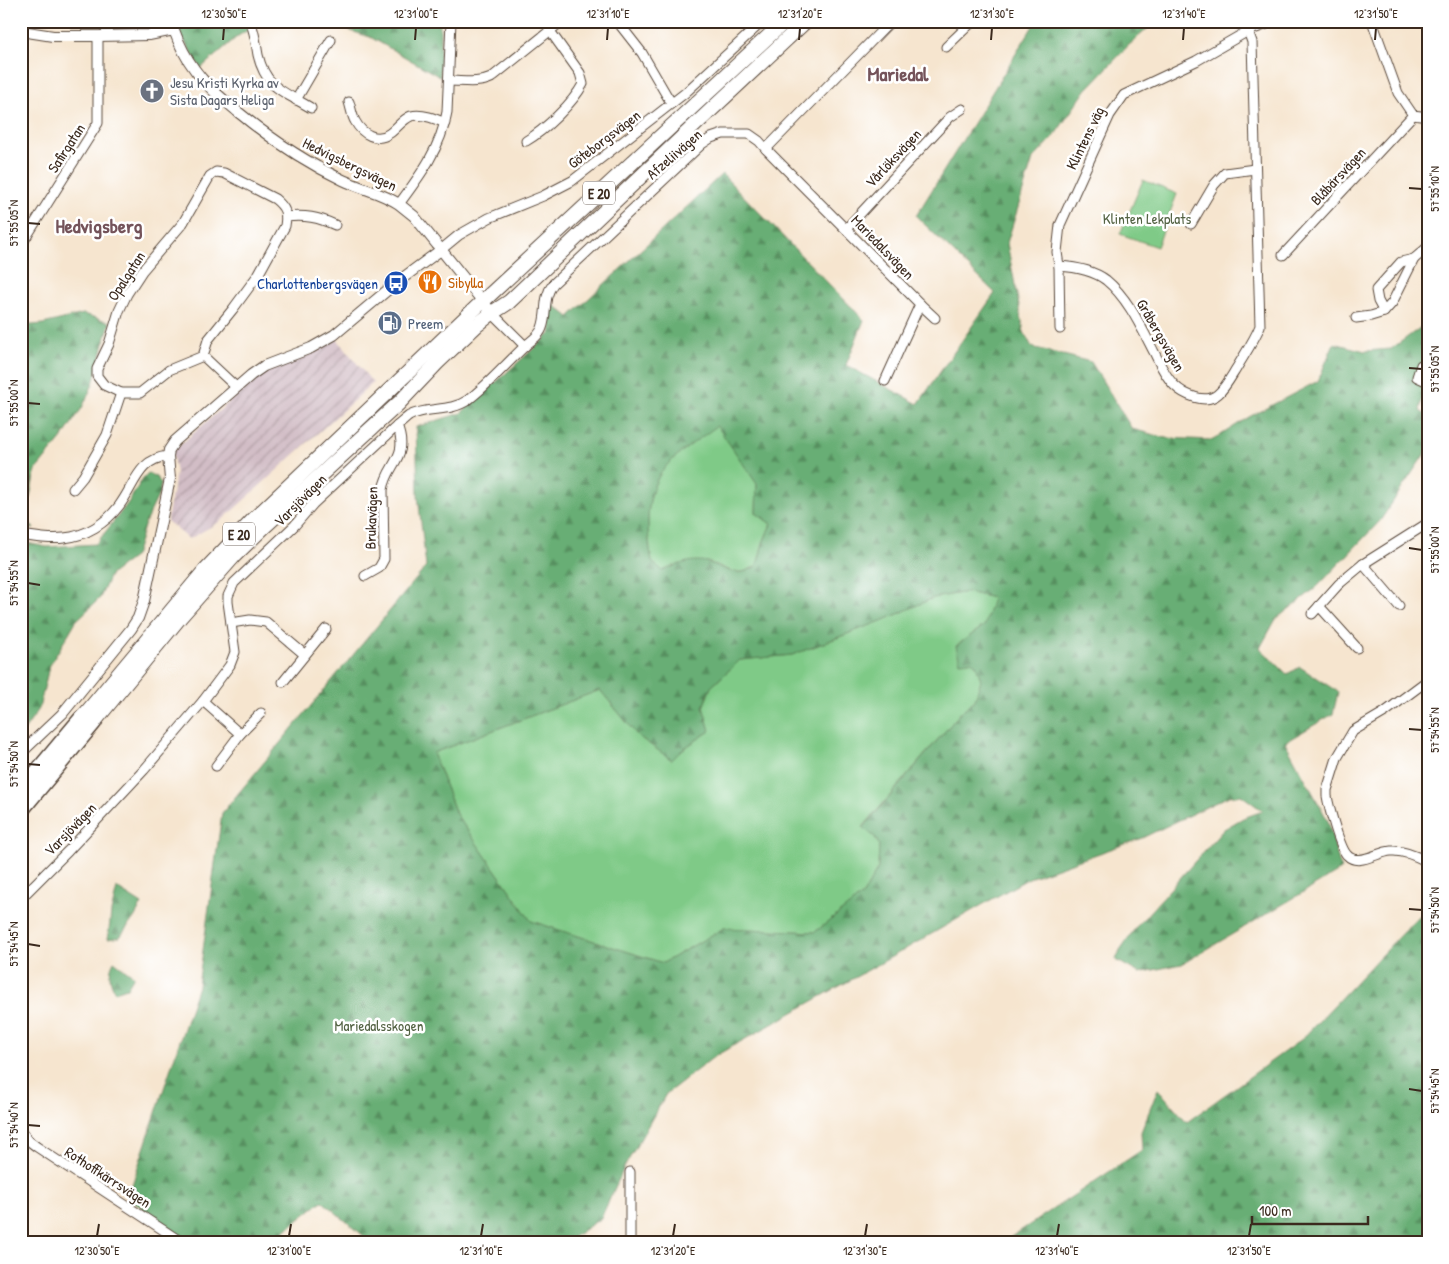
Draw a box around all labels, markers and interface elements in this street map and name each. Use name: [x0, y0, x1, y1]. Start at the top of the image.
text: 12°30'50"E: [202, 5, 247, 22]
text: 12°31'00"E: [394, 5, 439, 22]
text: 12°31'10"E: [586, 5, 630, 22]
text: 12°31'20"E: [778, 5, 823, 22]
text: 12°31'30"E: [970, 5, 1015, 22]
text: 12°31'40"E: [1162, 5, 1206, 22]
text: 12°31'50"E: [1354, 5, 1399, 22]
district label: Mariedal: [868, 60, 929, 87]
place label: Jesu Kristi Kyrka av Sista Dagars Heliga: [170, 72, 279, 110]
church icon: Jesu Kristi Kyrka av Sista Dagars Heliga: [139, 78, 165, 104]
street label: Klintens väg: [1061, 103, 1109, 173]
street label: Göteborgsvägen: [563, 105, 645, 173]
street label: Safirgatan: [42, 119, 90, 177]
street label: Afzeliivägen: [642, 124, 706, 184]
street label: Vårlöksvägen: [860, 124, 926, 192]
street label: Hedvigsbergsvägen: [299, 132, 401, 196]
street label: Blåbärsvägen: [1306, 142, 1371, 210]
text: 57°55'10"N: [1426, 166, 1443, 212]
road number: E 20: [583, 182, 615, 204]
text: 57°55'05"N: [5, 200, 22, 246]
park label: Klinten Lekplats: [1103, 208, 1191, 229]
street label: Mariedalsvägen: [847, 210, 919, 284]
district label: Hedvigsberg: [56, 212, 143, 240]
street label: Opalgatan: [102, 247, 150, 305]
restaurant icon: Sibylla: [417, 269, 443, 295]
bus stop icon: Charlottenbergsvägen: [383, 270, 409, 296]
place label: Sibylla: [448, 272, 483, 293]
place label: Charlottenbergsvägen: [257, 273, 378, 294]
street label: Gråbergsvägen: [1132, 295, 1190, 375]
fuel station icon: Preem: [377, 310, 403, 336]
place label: Preem: [408, 313, 443, 334]
text: 57°55'05"N: [1426, 346, 1443, 392]
text: 57°55'00"N: [5, 380, 22, 426]
street label: Varsjövägen: [269, 469, 331, 531]
street label: Brukavägen: [359, 486, 383, 550]
road number: E 20: [223, 522, 255, 546]
text: 57°55'00"N: [1426, 527, 1443, 573]
text: 57°54'55"N: [5, 560, 22, 606]
text: 57°54'55"N: [1426, 707, 1443, 753]
text: 57°54'50"N: [5, 741, 22, 787]
street label: Varsjövägen: [39, 798, 101, 860]
text: 57°54'50"N: [1426, 887, 1443, 933]
text: 57°54'45"N: [5, 922, 22, 966]
park label: Mariedalsskogen: [335, 1015, 424, 1036]
text: 57°54'45"N: [1426, 1069, 1443, 1113]
text: 57°54'40"N: [5, 1102, 22, 1148]
street label: Rothoffkärrsvägen: [61, 1141, 155, 1213]
scale bar: [1252, 1194, 1368, 1226]
text: 100 m: [1259, 1200, 1292, 1221]
text: 12°30'50"E: [75, 1242, 120, 1259]
text: 12°31'00"E: [267, 1242, 312, 1259]
text: 12°31'10"E: [459, 1242, 503, 1259]
text: 12°31'20"E: [651, 1242, 696, 1259]
text: 12°31'30"E: [843, 1242, 888, 1259]
text: 12°31'40"E: [1035, 1242, 1079, 1259]
text: 12°31'50"E: [1227, 1242, 1272, 1259]

